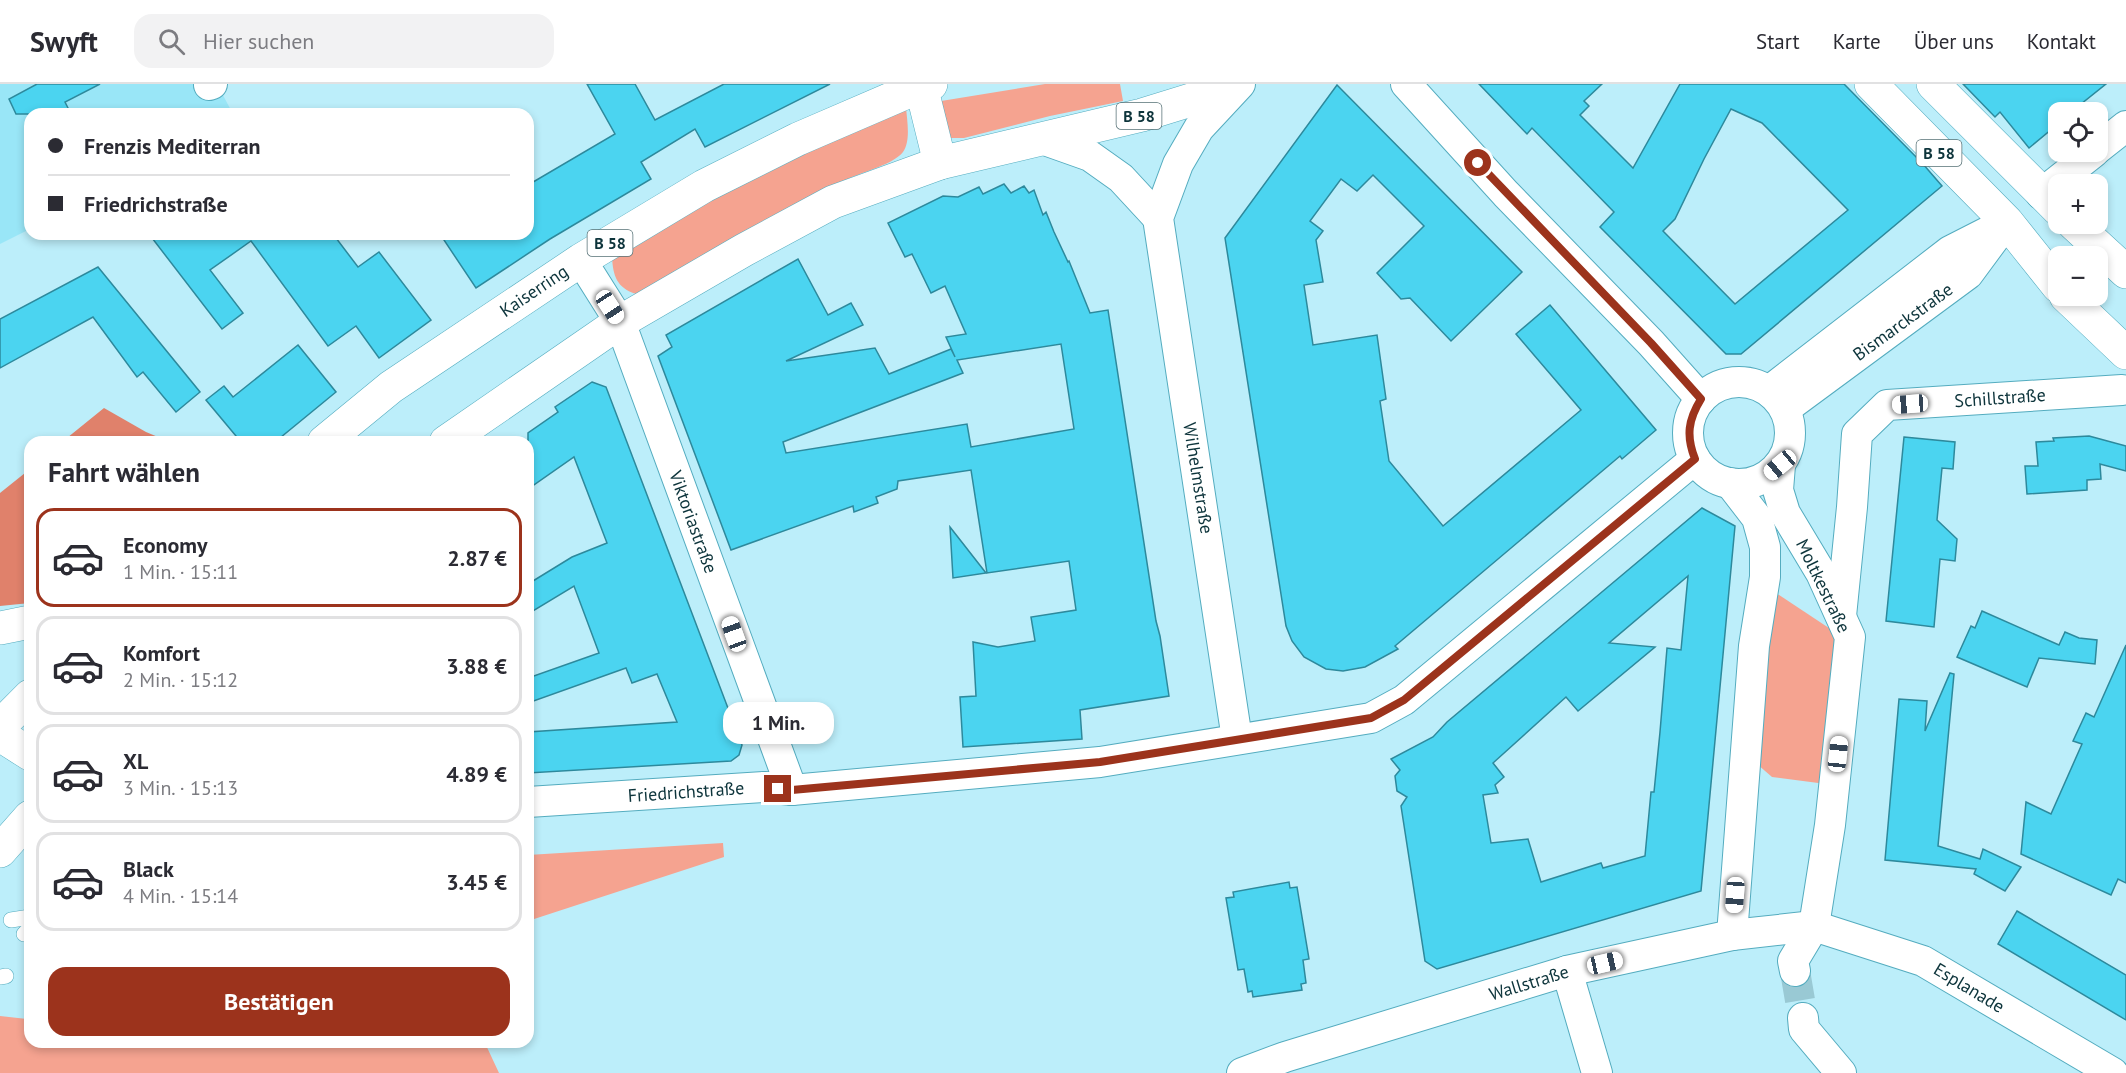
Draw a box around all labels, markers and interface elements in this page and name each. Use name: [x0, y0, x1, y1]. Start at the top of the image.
search box: [134, 14, 554, 68]
text: Swyft: [30, 23, 98, 60]
icon: search: [155, 25, 188, 58]
text: Hier suchen: [203, 27, 314, 55]
text: Start: [1756, 28, 1800, 55]
text: Karte: [1833, 28, 1881, 55]
text: Über uns: [1914, 28, 1994, 55]
text: Kontakt: [2027, 28, 2096, 55]
map controls: [2048, 102, 2108, 306]
button: locate: [2048, 102, 2108, 162]
road number: B 58: [1116, 103, 1162, 129]
text: Frenzis Mediterran: [84, 132, 261, 160]
road number: B 58: [1916, 140, 1962, 166]
route start: [1464, 149, 1491, 176]
button: +: [2048, 174, 2108, 234]
text: Friedrichstraße: [84, 190, 228, 218]
road number: B 58: [588, 230, 632, 256]
button: −: [2048, 246, 2108, 306]
street label: Kaiserring: [495, 259, 572, 322]
street label: Bismarckstraße: [1848, 278, 1957, 366]
car: [593, 287, 627, 327]
street label: Schillstraße: [1954, 383, 2046, 412]
car: [1891, 394, 1929, 414]
street label: Wilhelmstraße: [1178, 421, 1219, 535]
car: [1760, 447, 1800, 483]
text: Fahrt wählen: [48, 455, 200, 489]
street label: Viktoriastraße: [664, 466, 723, 576]
icon: car: [51, 531, 105, 585]
text: Economy: [123, 531, 207, 559]
street label: Moltkestraße: [1791, 535, 1856, 636]
text: 2.87 €: [447, 544, 507, 572]
text: 1 Min. · 15:11: [123, 559, 238, 585]
car: [719, 614, 749, 654]
icon: car: [51, 639, 105, 693]
text: Komfort: [123, 639, 200, 667]
text: 3.88 €: [446, 652, 507, 680]
text: 2 Min. · 15:12: [123, 667, 238, 693]
callout: 1 Min.: [722, 702, 834, 744]
text: 1 Min.: [752, 710, 805, 736]
car: [1827, 735, 1849, 773]
icon: car: [51, 747, 105, 801]
text: XL: [123, 747, 148, 775]
text: 4.89 €: [446, 760, 507, 788]
text: 3 Min. · 15:13: [123, 775, 238, 801]
route end: [764, 775, 791, 802]
street label: Friedrichstraße: [627, 776, 745, 807]
icon: car: [51, 855, 105, 909]
text: Black: [123, 855, 174, 883]
text: 3.45 €: [446, 868, 507, 896]
car: [1725, 876, 1745, 914]
text: 4 Min. · 15:14: [123, 883, 238, 909]
car: [1585, 950, 1625, 976]
street label: Esplanade: [1930, 957, 2009, 1018]
street label: Wallstraße: [1486, 960, 1571, 1006]
button: Bestätigen: [48, 967, 510, 1036]

